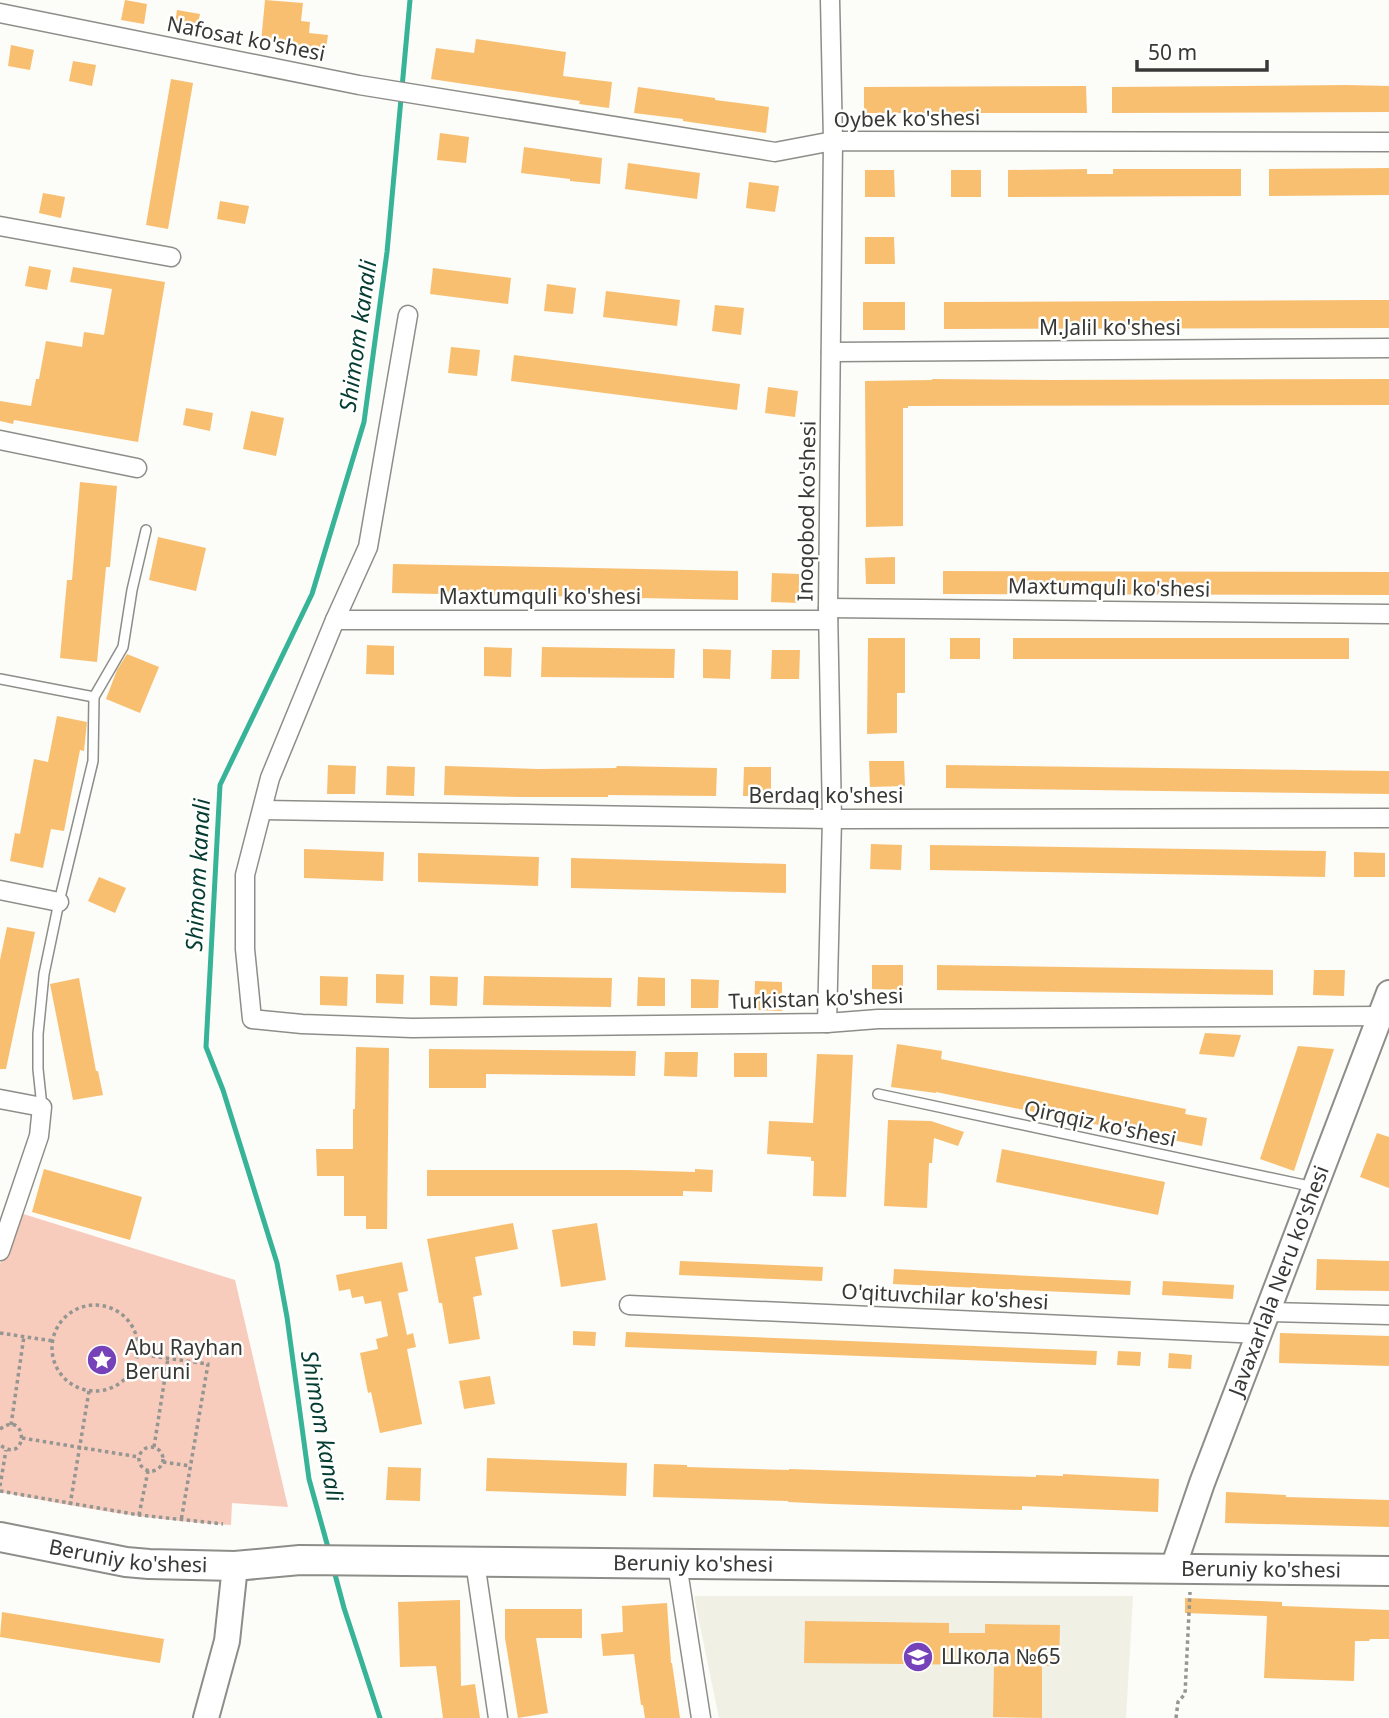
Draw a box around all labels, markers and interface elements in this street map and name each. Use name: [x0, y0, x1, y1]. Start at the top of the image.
street label: Nafosat ko'shesi: [165, 9, 328, 67]
scale bar: [1137, 28, 1266, 72]
text: 50 m: [1148, 38, 1197, 66]
street label: Oybek ko'shesi: [833, 103, 981, 133]
water label: Shimom kanali: [331, 257, 384, 414]
street label: M.Jalil ko'shesi: [1039, 313, 1181, 341]
street label: Inoqobod ko'shesi: [790, 420, 822, 602]
street label: Maxtumquli ko'shesi: [1008, 571, 1210, 603]
street label: Maxtumquli ko'shesi: [439, 582, 641, 610]
street label: Berdaq ko'shesi: [749, 781, 903, 809]
water label: Shimom kanali: [177, 797, 217, 952]
street label: Turkistan ko'shesi: [728, 981, 904, 1015]
street label: Qirqqiz ko'shesi: [1022, 1093, 1179, 1153]
street label: Javaxarlala Neru ko'shesi: [1221, 1161, 1335, 1402]
street label: O'qituvchilar ko'shesi: [841, 1277, 1049, 1315]
place label: Abu Rayhan Beruni: [125, 1333, 243, 1385]
place icon: Abu Rayhan Beruni: [85, 1343, 119, 1377]
water label: Shimom kanali: [294, 1348, 352, 1505]
street label: Beruniy ko'shesi: [47, 1532, 208, 1578]
street label: Beruniy ko'shesi: [613, 1548, 773, 1578]
street label: Beruniy ko'shesi: [1181, 1554, 1341, 1584]
school or university icon: Школа №65: [901, 1640, 935, 1674]
place label: Школа №65: [941, 1642, 1061, 1670]

